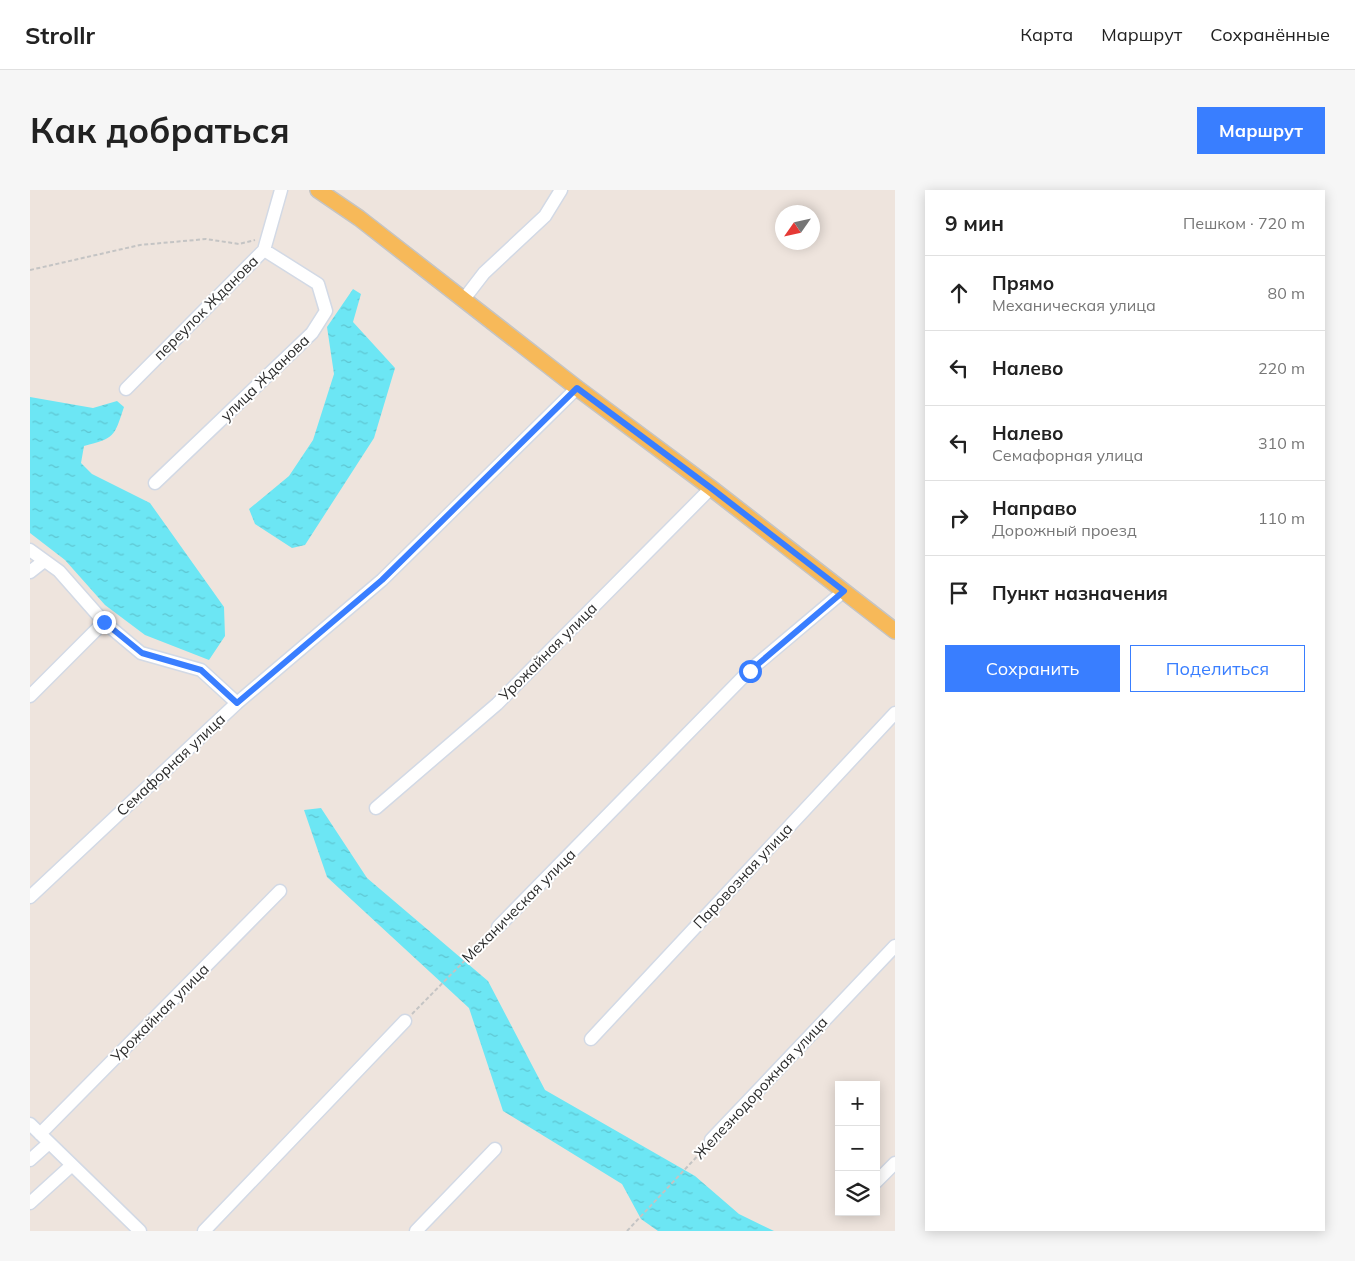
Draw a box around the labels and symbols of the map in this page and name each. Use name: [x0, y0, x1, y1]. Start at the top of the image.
north arrow: [775, 205, 820, 250]
street label: переулок Жданова: [149, 251, 262, 364]
street label: улица Жданова: [216, 331, 313, 425]
street label: Урожайная улица: [494, 599, 601, 705]
route end: [93, 611, 116, 634]
route start: [739, 660, 762, 683]
street label: Семафорная улица: [112, 709, 229, 820]
street label: Паровозная улица: [689, 819, 796, 932]
street label: Механическая улица: [458, 845, 580, 967]
street label: Урожайная улица: [106, 960, 213, 1066]
street label: Железнодорожная улица: [690, 1013, 831, 1163]

